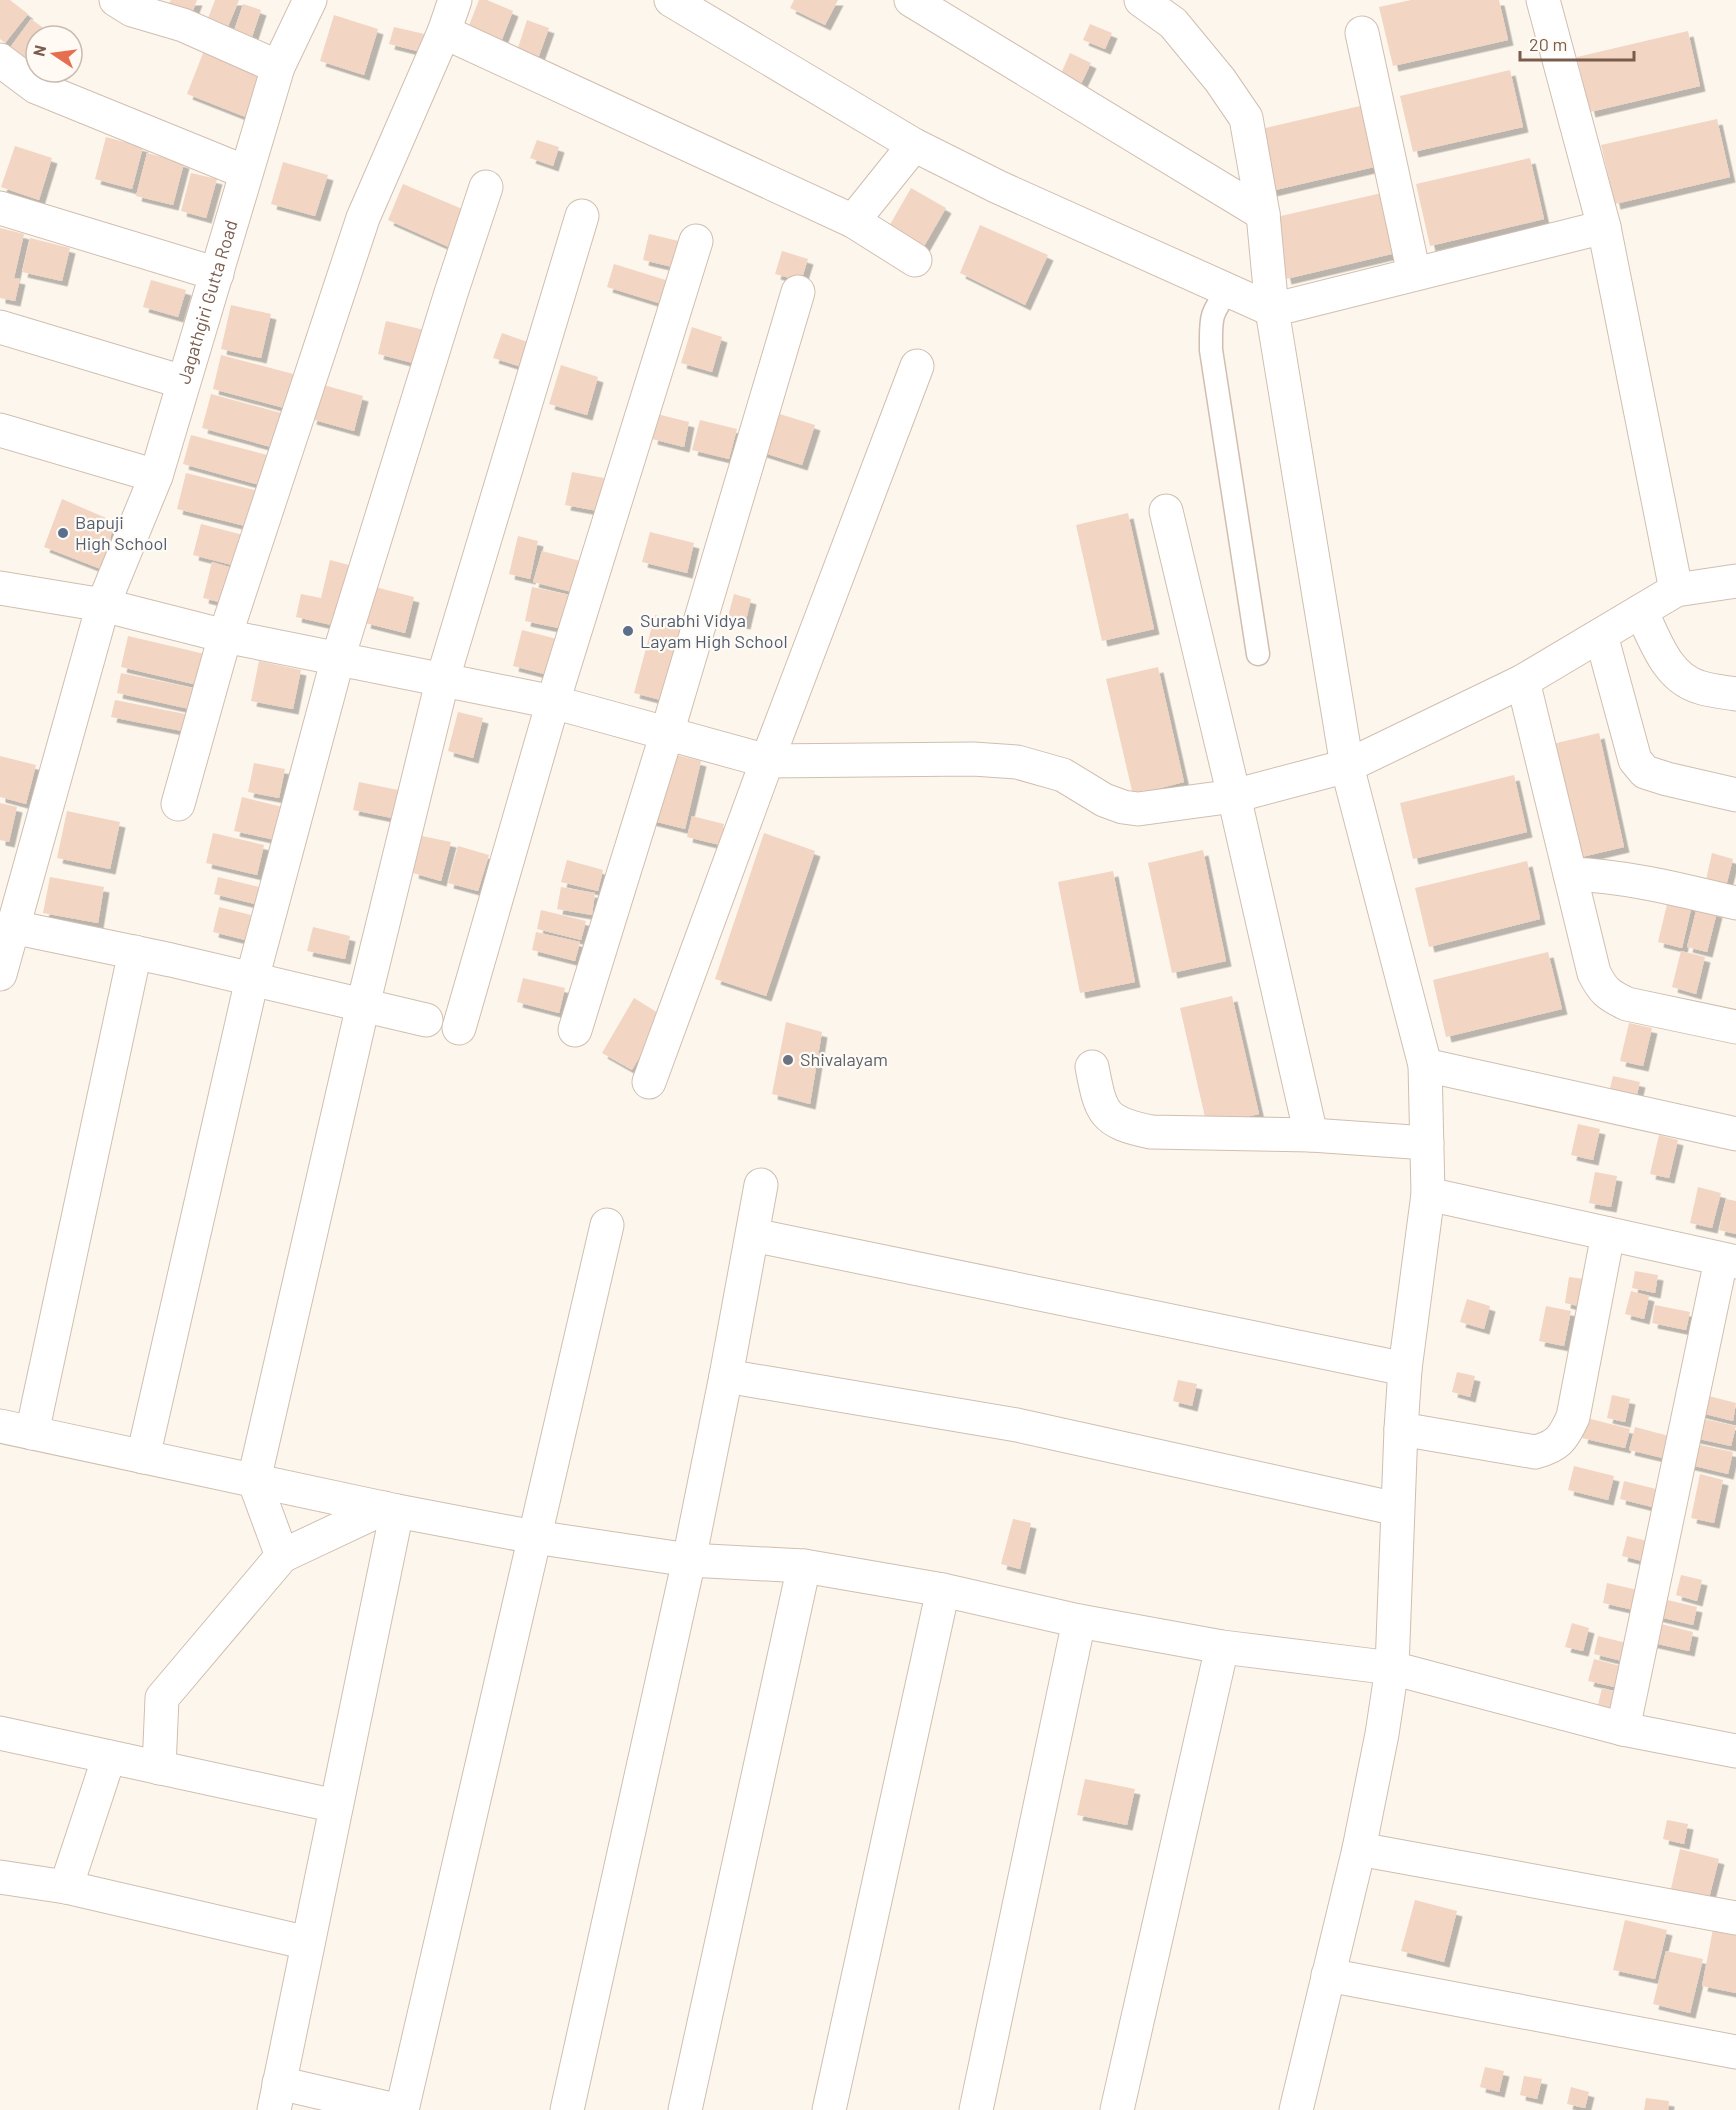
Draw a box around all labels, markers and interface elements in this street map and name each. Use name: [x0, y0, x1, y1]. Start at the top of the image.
north arrow: [24, 24, 84, 84]
scale bar: [1520, 24, 1634, 62]
text: 20 m: [1529, 33, 1567, 55]
text: N: [28, 43, 49, 58]
street label: Jagathgiri Gutta Road: [172, 217, 242, 386]
place label: Bapuji High School: [75, 511, 168, 554]
marker: Bapuji High School: [56, 526, 70, 540]
place label: Surabhi Vidya Layam High School: [640, 609, 788, 652]
marker: Surabhi Vidya Layam High School: [621, 624, 635, 638]
place label: Shivalayam: [800, 1048, 888, 1070]
marker: Shivalayam: [781, 1053, 795, 1067]

